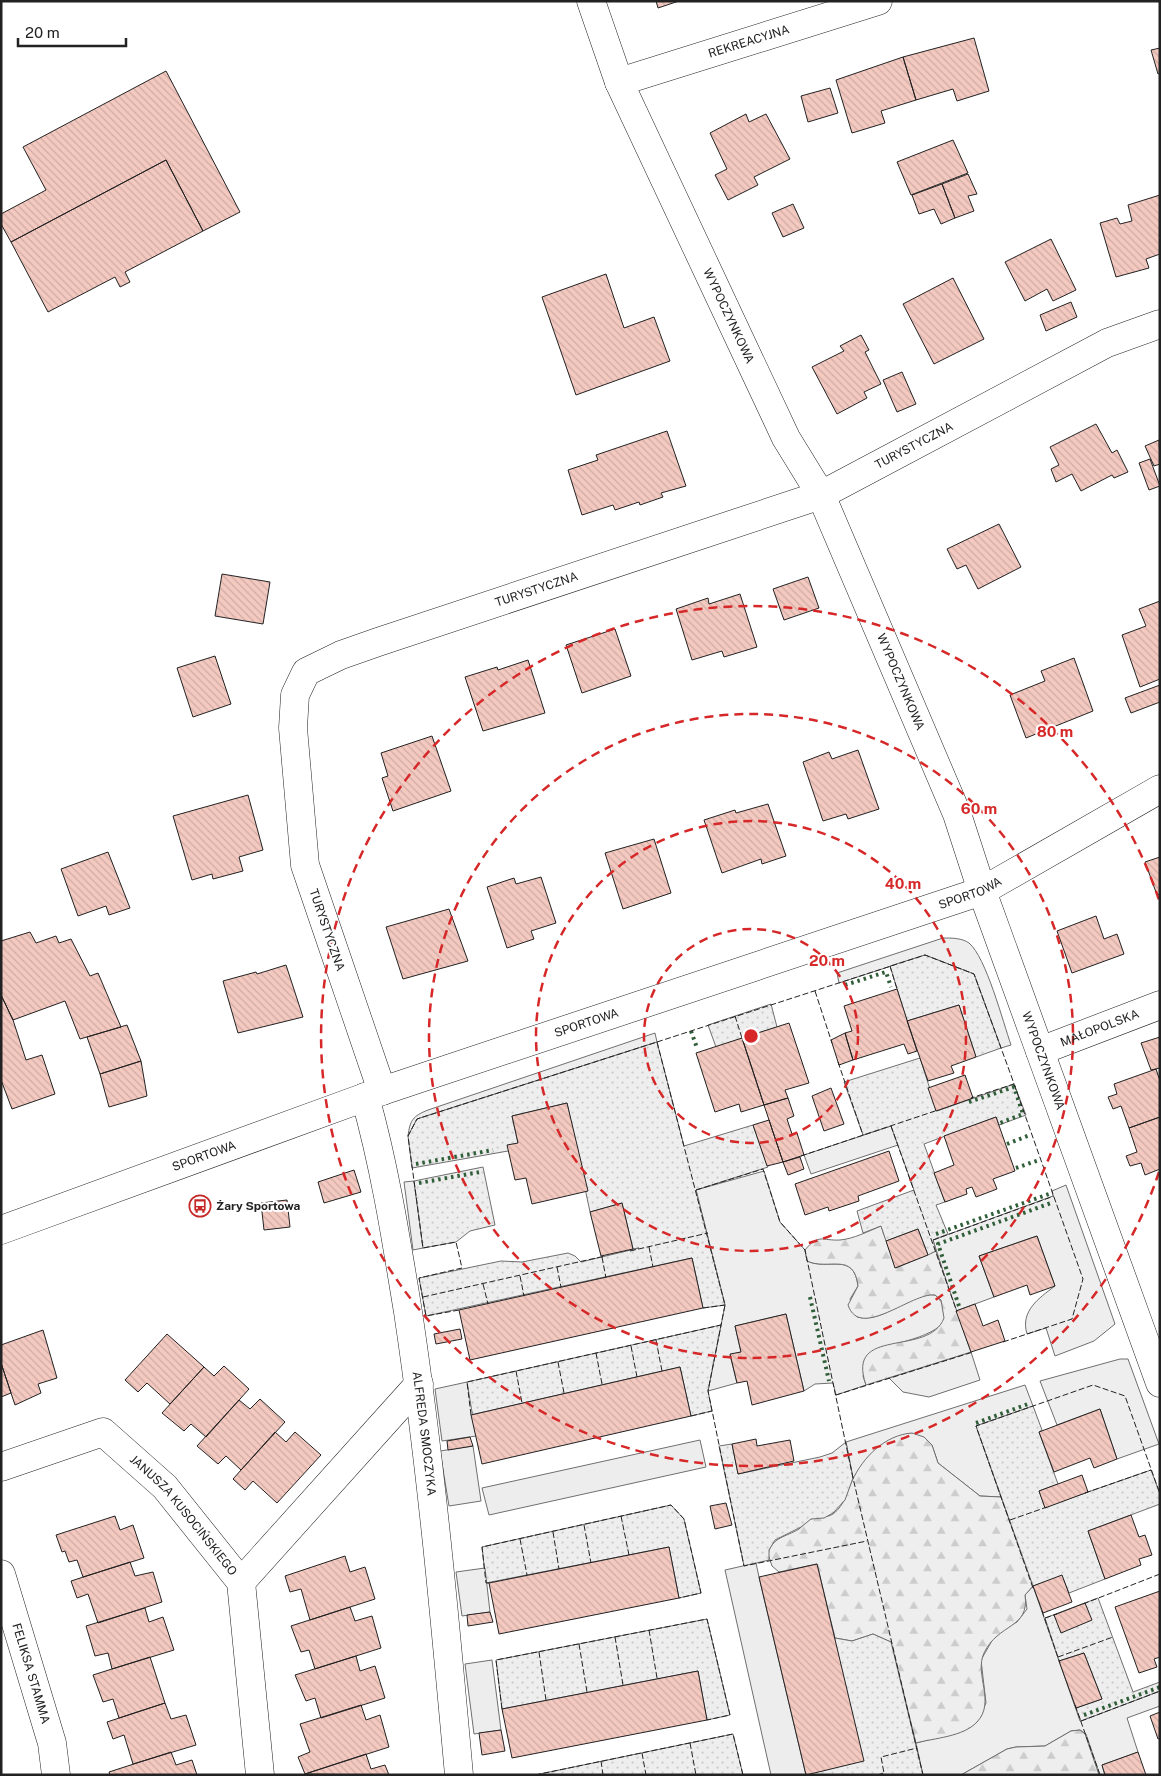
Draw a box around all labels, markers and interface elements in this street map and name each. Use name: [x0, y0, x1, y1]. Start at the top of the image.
scale bar: [18, 15, 125, 47]
street label: REKREACYJNA: [706, 22, 792, 61]
text: 20 m: [25, 24, 60, 41]
street label: WYPOCZYNKOWA: [700, 266, 757, 366]
street label: TURYSTYCZNA: [873, 419, 956, 472]
street label: TURYSTYCZNA: [493, 569, 580, 610]
street label: WYPOCZYNKOWA: [874, 632, 928, 733]
text: 80 m: [1037, 723, 1073, 740]
text: 60 m: [961, 800, 997, 817]
street label: SPORTOWA: [937, 874, 1004, 912]
text: 40 m: [885, 875, 921, 892]
street label: TURYSTYCZNA: [306, 887, 348, 973]
text: 20 m: [809, 952, 845, 969]
street label: SPORTOWA: [552, 1006, 621, 1040]
street label: MAŁOPOLSKA: [1058, 1006, 1142, 1050]
street label: WYPOCZYNKOWA: [1019, 1010, 1068, 1112]
centre of rings: [742, 1027, 760, 1045]
street label: SPORTOWA: [170, 1138, 238, 1174]
bus stop icon: Żary Sportowa: [188, 1194, 212, 1218]
place label: Żary Sportowa: [216, 1199, 301, 1213]
street label: ALFREDA SMOCZYKA: [410, 1370, 439, 1497]
street label: JANUSZA KUSOCIŃSKIEGO: [127, 1452, 240, 1578]
street label: FELIKSA STAMMA: [9, 1622, 53, 1726]

